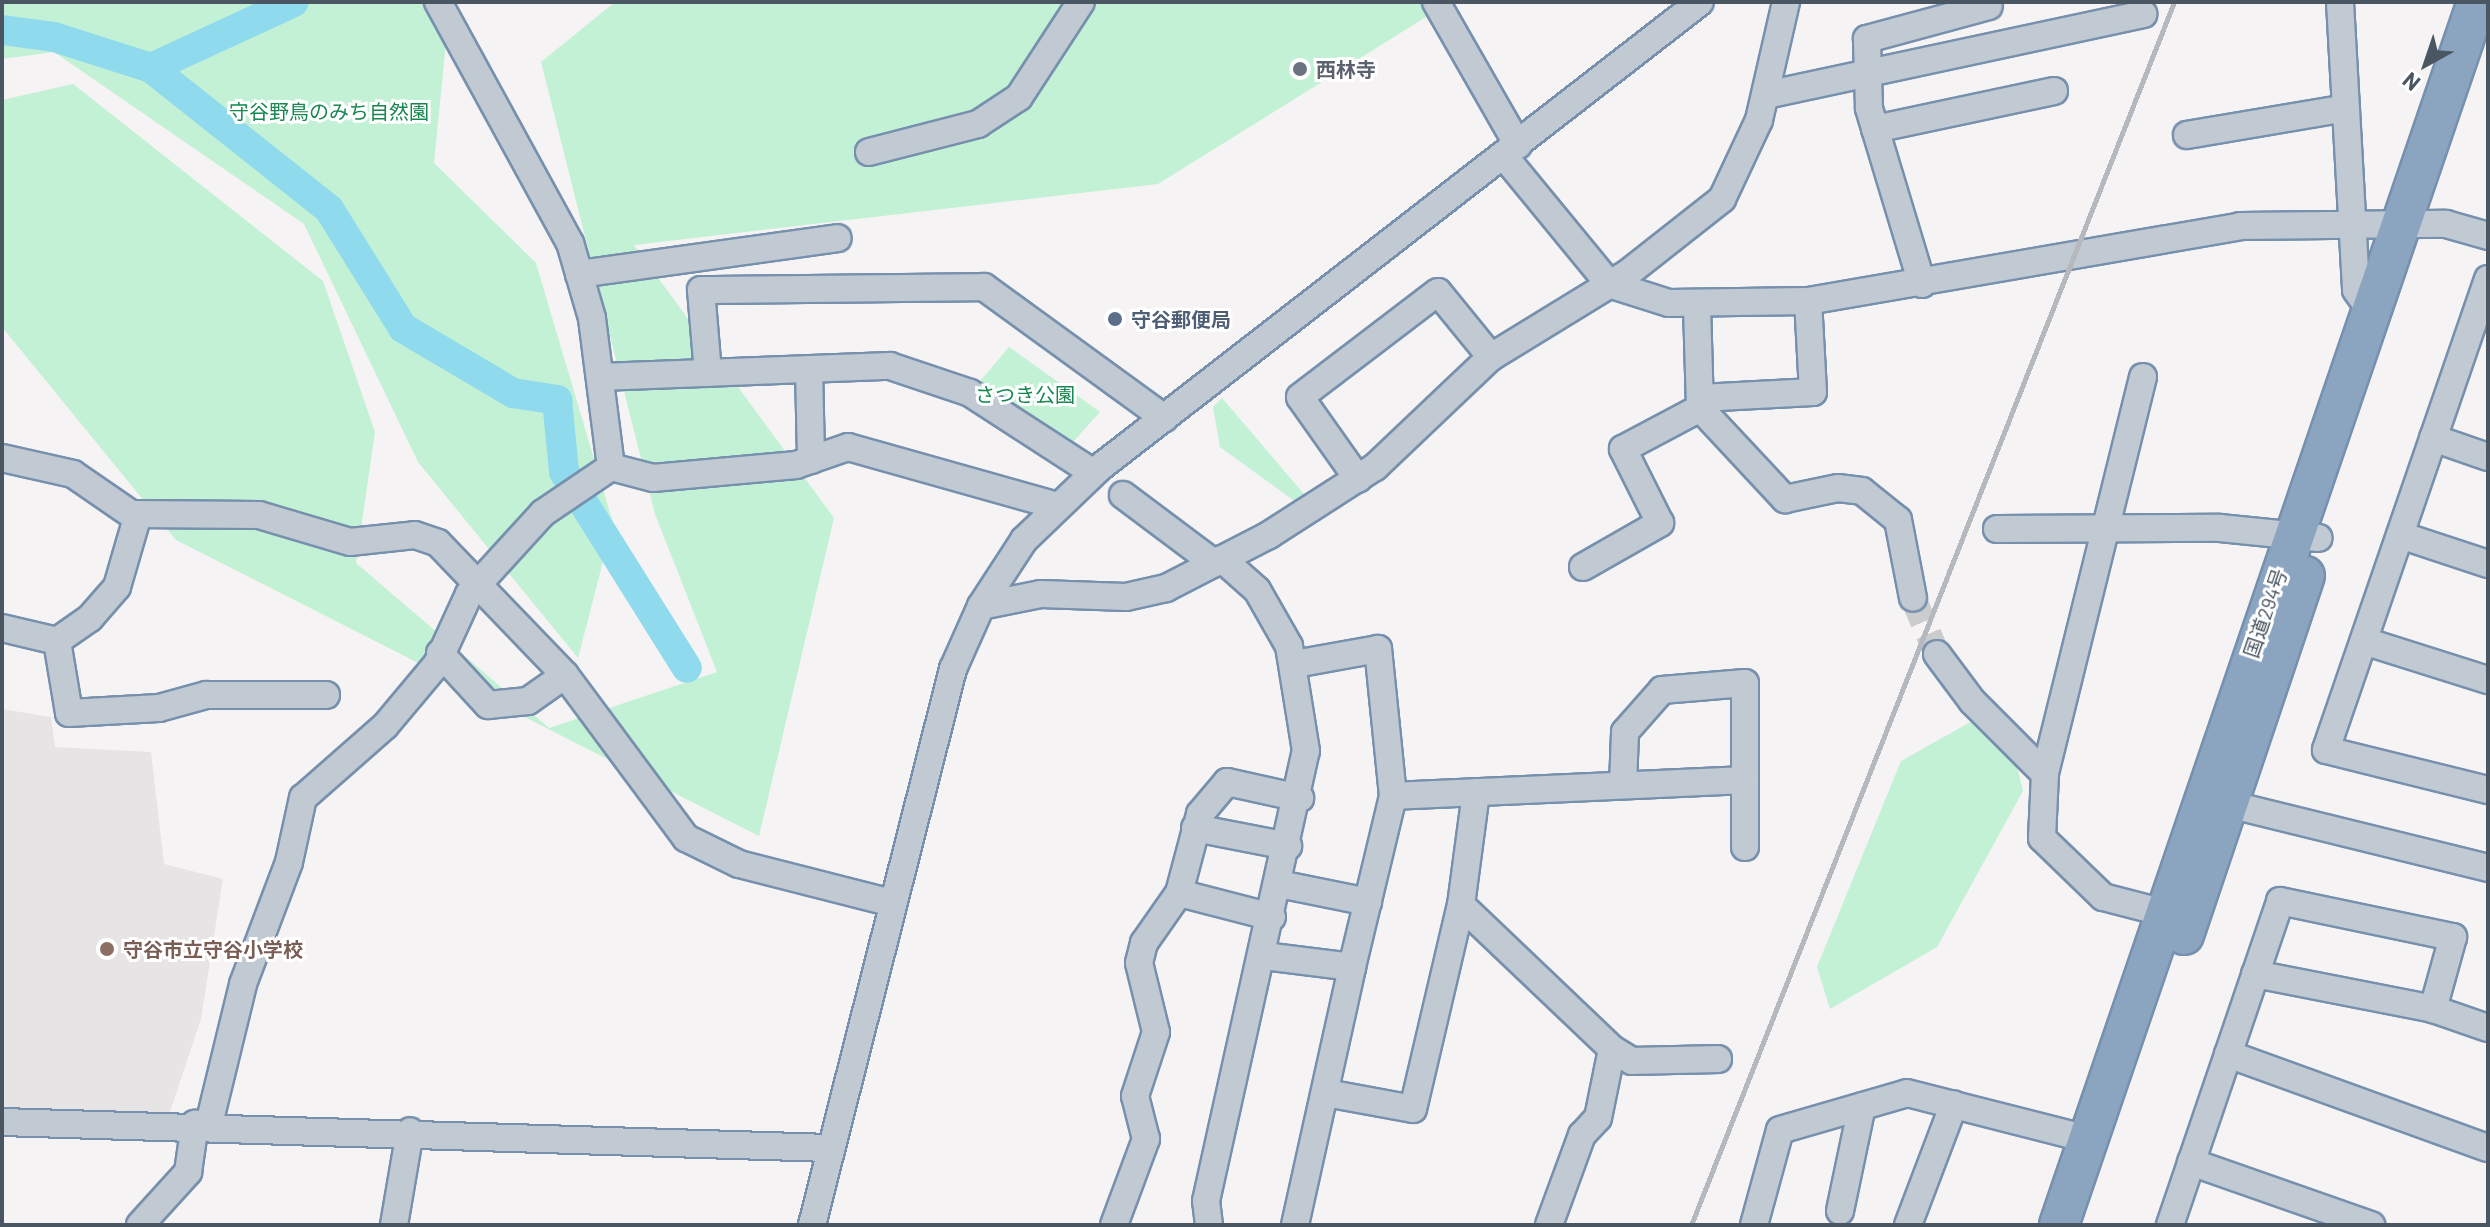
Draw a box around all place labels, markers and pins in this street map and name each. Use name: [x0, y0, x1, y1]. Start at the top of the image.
place label: 西林寺: [1316, 57, 1376, 81]
marker: 西林寺: [1291, 60, 1309, 78]
place label: 守谷郵便局: [1131, 307, 1231, 331]
marker: 守谷郵便局: [1106, 310, 1124, 328]
place label: 守谷市立守谷小学校: [123, 937, 303, 961]
marker: 守谷市立守谷小学校: [98, 940, 116, 958]

